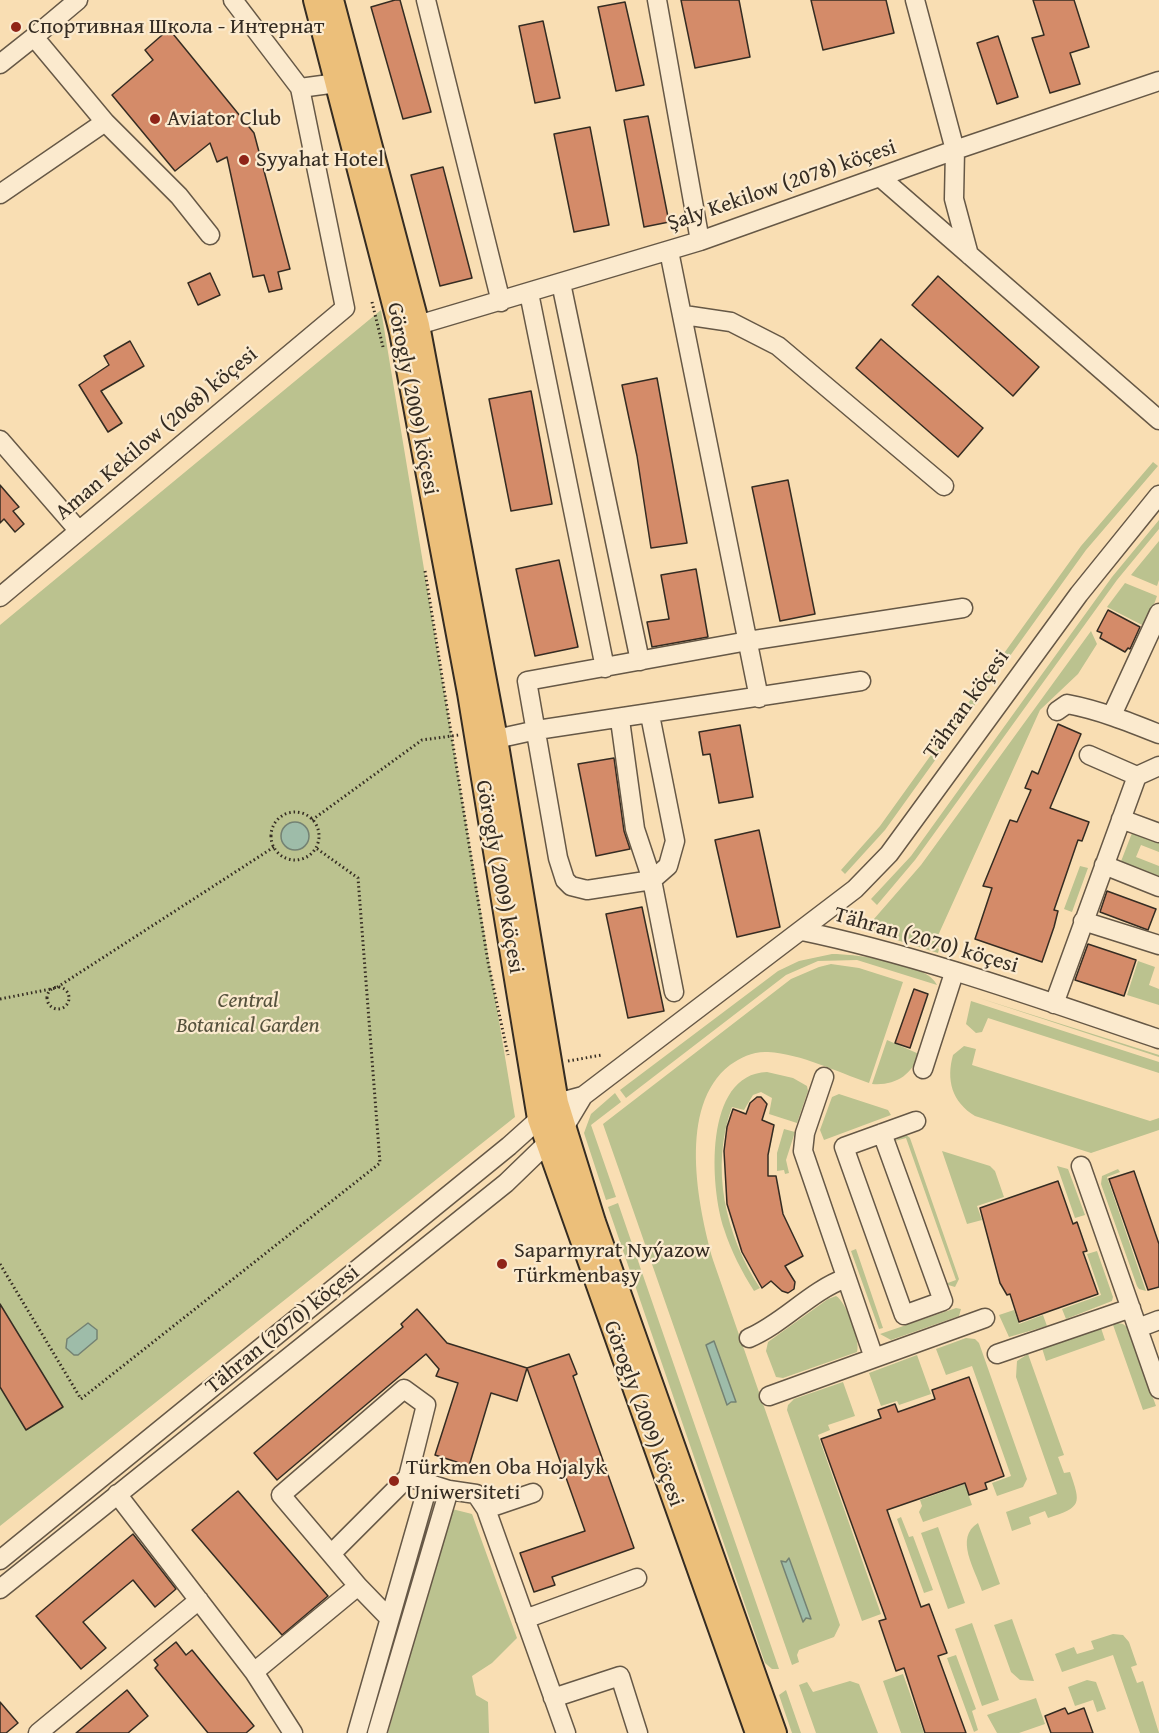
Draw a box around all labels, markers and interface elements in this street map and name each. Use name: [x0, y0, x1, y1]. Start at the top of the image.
place label: Спортивная Школа - Интернат: [28, 14, 324, 40]
marker: Спортивная Школа - Интернат: [9, 20, 23, 34]
place label: Aviator Club: [167, 106, 281, 132]
marker: Aviator Club: [148, 112, 162, 126]
street label: Şaly Kekilow (2078) köçesi: [664, 134, 900, 238]
place label: Syyahat Hotel: [256, 147, 384, 173]
marker: Syyahat Hotel: [237, 153, 251, 167]
street label: Görogly (2009) köçesi: [380, 300, 444, 498]
street label: Aman Kekilow (2068) köçesi: [51, 342, 263, 526]
street label: Tähran köçesi: [918, 645, 1016, 765]
street label: Görogly (2009) köçesi: [469, 778, 529, 976]
street label: Tähran (2070) köçesi: [831, 902, 1021, 980]
park label: Central Botanical Garden: [176, 988, 320, 1040]
place label: Saparmyrat Nyýazow Türkmenbaşy: [514, 1238, 710, 1290]
marker: Saparmyrat Nyýazow Türkmenbaşy: [495, 1257, 509, 1271]
street label: Tähran (2070) köçesi: [201, 1260, 365, 1400]
street label: Görogly (2009) köçesi: [597, 1317, 689, 1511]
place label: Türkmen Oba Hojalyk Uniwersiteti: [406, 1455, 606, 1506]
marker: Türkmen Oba Hojalyk Uniwersiteti: [387, 1474, 401, 1488]

